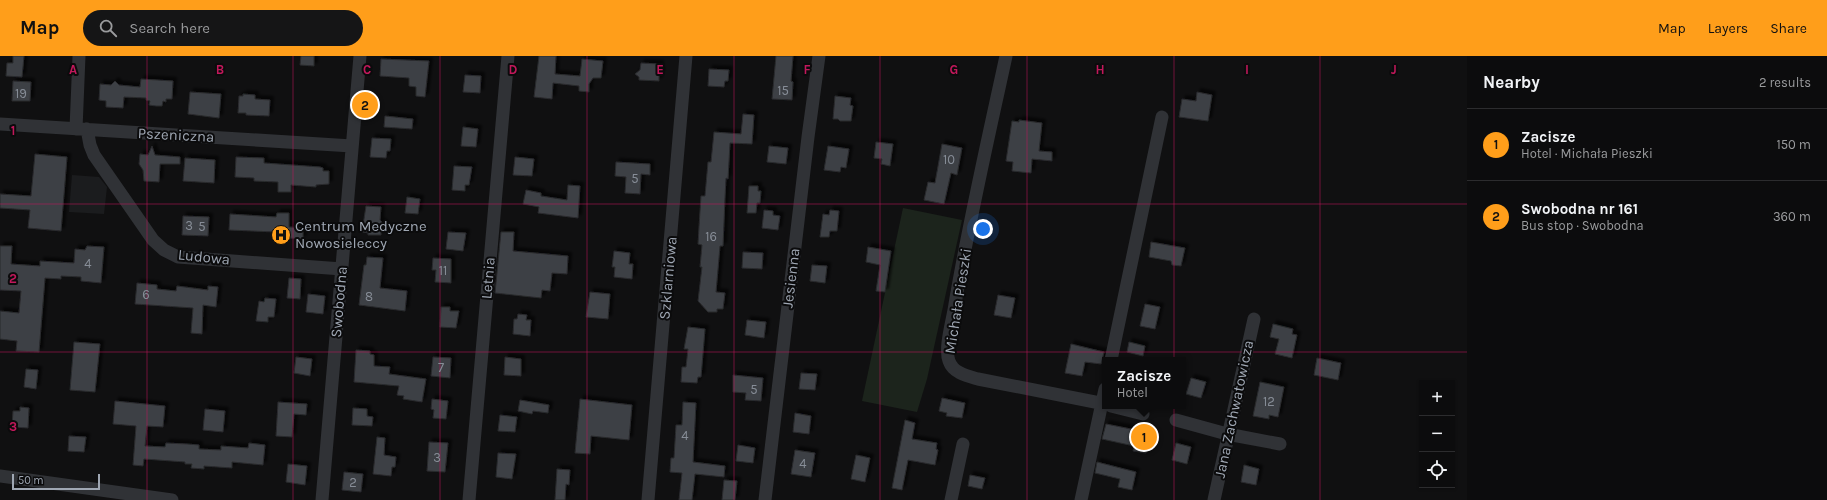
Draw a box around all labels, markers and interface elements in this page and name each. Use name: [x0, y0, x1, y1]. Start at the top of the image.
search box: [83, 10, 363, 46]
text: Map: [20, 17, 59, 39]
icon: search: [97, 17, 119, 39]
text: Search here: [129, 19, 210, 37]
text: Map: [1658, 20, 1686, 37]
text: Layers: [1708, 20, 1748, 37]
text: Share: [1770, 20, 1807, 37]
text: A: [69, 62, 77, 77]
text: B: [216, 62, 224, 77]
text: C: [363, 62, 371, 77]
text: D: [509, 62, 518, 77]
text: E: [656, 62, 664, 77]
text: F: [803, 62, 811, 77]
text: G: [950, 62, 958, 77]
text: H: [1095, 62, 1105, 77]
text: I: [1245, 62, 1249, 77]
text: J: [1391, 62, 1397, 77]
text: Nearby: [1483, 72, 1540, 92]
text: 2 results: [1759, 75, 1811, 90]
house number: 15: [777, 83, 789, 98]
house number: 19: [15, 86, 27, 101]
pin: 2: [352, 90, 378, 120]
text: 1: [11, 123, 15, 138]
street label: Pszeniczna: [137, 124, 215, 146]
text: Zacisze: [1521, 128, 1575, 146]
text: 1: [1494, 137, 1498, 152]
text: 150 m: [1776, 137, 1811, 152]
text: Hotel · Michała Pieszki: [1521, 146, 1653, 161]
house number: 10: [943, 152, 955, 167]
house number: 5: [631, 171, 639, 186]
text: Swobodna nr 161: [1521, 200, 1638, 218]
text: 2: [1492, 209, 1500, 224]
text: 360 m: [1773, 209, 1811, 224]
place label: Centrum Medyczne Nowosieleccy: [295, 217, 427, 252]
house number: 3: [185, 218, 193, 233]
text: Bus stop · Swobodna: [1521, 218, 1644, 233]
house number: 5: [198, 219, 206, 234]
your location: [973, 219, 993, 239]
hospital icon: Centrum Medyczne Nowosieleccy: [270, 224, 292, 246]
house number: 16: [705, 229, 717, 244]
street label: Szklarniowa: [655, 236, 681, 320]
street label: Ludowa: [177, 245, 231, 269]
street label: Jesienna: [778, 247, 804, 309]
street label: Michała Pieszki: [941, 247, 975, 355]
house number: 4: [84, 256, 92, 271]
street label: Letnia: [477, 256, 499, 300]
house number: 11: [439, 263, 447, 278]
street label: Swobodna: [327, 266, 351, 338]
text: 2: [9, 271, 17, 286]
house number: 6: [142, 287, 150, 302]
house number: 8: [365, 289, 373, 304]
street label: Jana Zachwatowicza: [1211, 338, 1257, 480]
popup: [1102, 357, 1186, 409]
house number: 7: [438, 360, 444, 375]
text: Zacisze: [1117, 367, 1171, 385]
map controls: [1419, 380, 1455, 488]
button: +: [1419, 380, 1455, 416]
house number: 5: [750, 382, 758, 397]
text: Hotel: [1117, 385, 1148, 400]
house number: 12: [1263, 394, 1275, 409]
button: −: [1419, 416, 1455, 452]
text: 3: [9, 419, 17, 434]
pin: 1: [1131, 422, 1157, 452]
house number: 4: [681, 428, 689, 443]
house number: 3: [433, 450, 441, 465]
button: locate: [1419, 452, 1455, 488]
house number: 4: [799, 456, 807, 471]
scale bar: [12, 472, 100, 491]
text: 50 m: [18, 474, 44, 487]
house number: 2: [349, 475, 357, 490]

